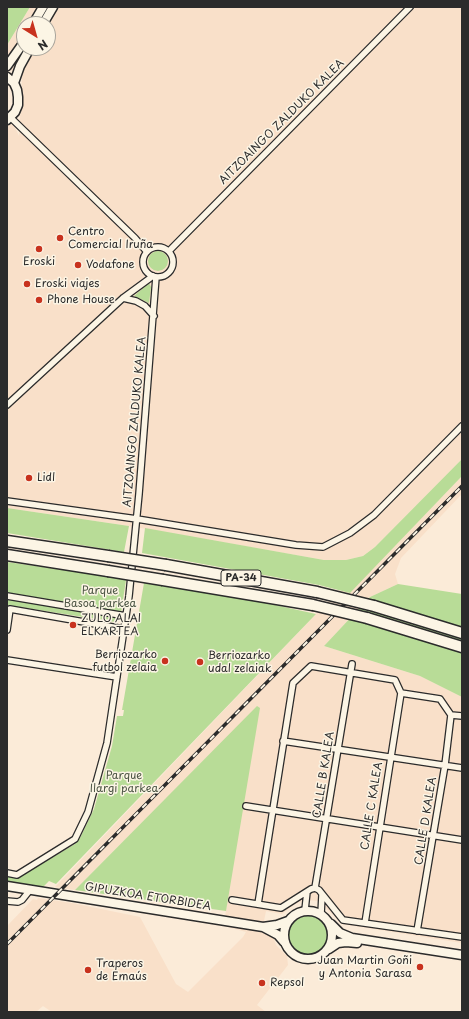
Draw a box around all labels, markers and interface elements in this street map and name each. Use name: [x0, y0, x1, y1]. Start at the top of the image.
north arrow: [16, 16, 56, 56]
text: N: [34, 36, 52, 55]
street label: AITZOAINGO ZALDUKO KALEA: [217, 57, 347, 187]
place label: Centro Comercial Iruña: [68, 225, 153, 251]
marker: Centro Comercial Iruña: [55, 233, 65, 243]
marker: Eroski: [34, 244, 44, 254]
place label: Eroski: [23, 255, 55, 269]
place label: Vodafone: [86, 258, 135, 272]
marker: Vodafone: [73, 260, 83, 270]
place label: Eroski viajes: [35, 277, 99, 291]
marker: Eroski viajes: [22, 279, 32, 289]
place label: Phone House: [47, 293, 115, 307]
marker: Phone House: [34, 295, 44, 305]
street label: AITZOAINGO ZALDUKO KALEA: [121, 336, 149, 508]
place label: Lidl: [37, 471, 55, 485]
marker: Lidl: [24, 473, 34, 483]
road number: PA-34: [221, 570, 261, 586]
park label: Parque Basoa parkea: [64, 584, 136, 610]
place label: ZULO ALAI ELKARTEA: [81, 612, 141, 638]
marker: ZULO ALAI ELKARTEA: [68, 620, 78, 630]
place label: Berriozarko futbol zelaia: [92, 648, 157, 674]
place label: Berriozarko udal zelaiak: [208, 649, 272, 675]
marker: Berriozarko futbol zelaia: [160, 656, 170, 666]
marker: Berriozarko udal zelaiak: [195, 657, 205, 667]
street label: CALLE B KALEA: [311, 731, 337, 819]
street label: CALLE C KALEA: [359, 761, 385, 851]
park label: Parque Ilargi parkea: [90, 769, 158, 795]
street label: CALLE D KALEA: [413, 776, 439, 866]
street label: GIPUZKOA ETORBIDEA: [84, 881, 212, 913]
place label: Juan Martin Goñi y Antonia Sarasa: [317, 954, 412, 980]
place label: Traperos de Emaús: [96, 957, 147, 983]
marker: Juan Martin Goñi y Antonia Sarasa: [415, 962, 425, 972]
marker: Traperos de Emaús: [83, 965, 93, 975]
place label: Repsol: [270, 976, 304, 990]
marker: Repsol: [257, 978, 267, 988]

